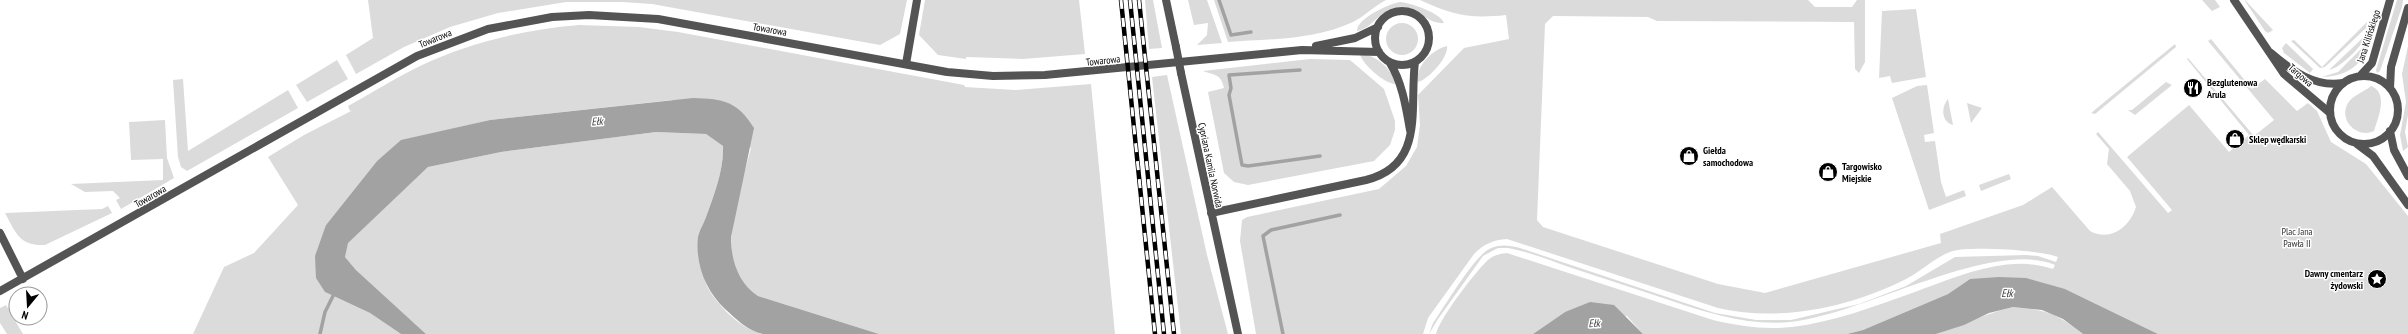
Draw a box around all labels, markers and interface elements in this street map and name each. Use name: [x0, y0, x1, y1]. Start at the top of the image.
street label: Jana Kilińskiego: [2353, 8, 2383, 65]
street label: Towarowa: [752, 20, 788, 39]
street label: Towarowa: [417, 26, 454, 51]
street label: Towarowa: [1085, 52, 1121, 69]
street label: Targowa: [2286, 61, 2316, 90]
place label: Bezglutenowa Arula: [2206, 76, 2257, 101]
restaurant icon: Bezglutenowa Arula: [2182, 77, 2204, 99]
water label: Ełk: [591, 113, 605, 128]
street label: Cypriana Kamila Norwida: [1195, 121, 1226, 209]
shop icon: Sklep wędkarski: [2224, 128, 2246, 150]
place label: Sklep wędkarski: [2249, 133, 2306, 146]
place label: Giełda samochodowa: [1703, 144, 1753, 169]
shop icon: Giełda samochodowa: [1678, 145, 1700, 167]
place label: Targowisko Miejskie: [1842, 160, 1882, 185]
shop icon: Targowisko Miejskie: [1817, 161, 1839, 183]
street label: Towarowa: [132, 182, 168, 211]
park label: Plac Jana Pawła II: [2281, 225, 2313, 250]
place label: Dawny cmentarz żydowski: [2305, 267, 2363, 292]
place icon: Dawny cmentarz żydowski: [2366, 268, 2388, 290]
north arrow: [8, 286, 48, 326]
water label: Ełk: [2001, 286, 2015, 300]
text: N: [20, 308, 30, 323]
water label: Ełk: [1588, 316, 1602, 330]

